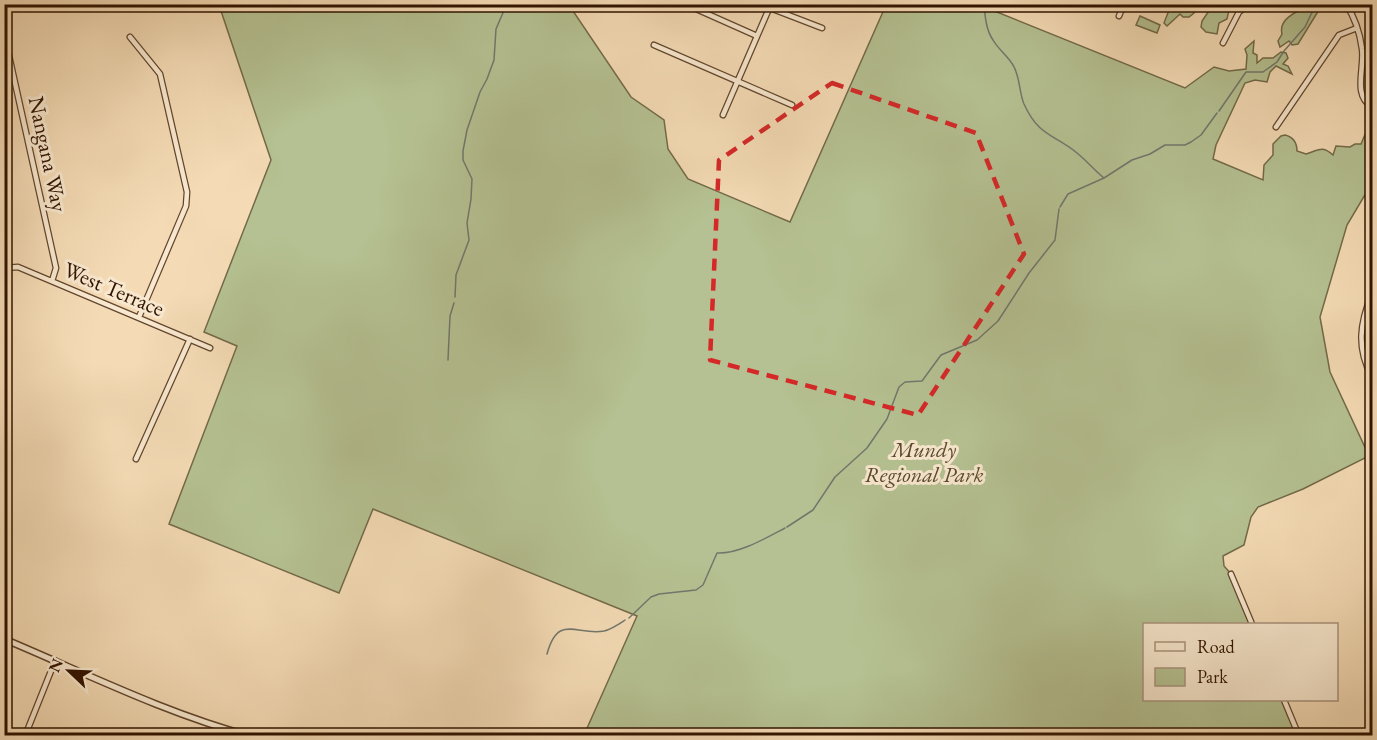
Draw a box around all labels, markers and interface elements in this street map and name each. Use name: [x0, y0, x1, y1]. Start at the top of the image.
street label: Nangana Way: [22, 94, 74, 215]
street label: West Terrace: [59, 255, 169, 323]
park label: Mundy Regional Park: [865, 435, 983, 489]
legend: [1143, 623, 1338, 701]
text: Road: [1197, 635, 1236, 658]
north arrow: [39, 641, 99, 701]
text: N: [43, 655, 68, 675]
text: Park: [1197, 665, 1228, 688]

